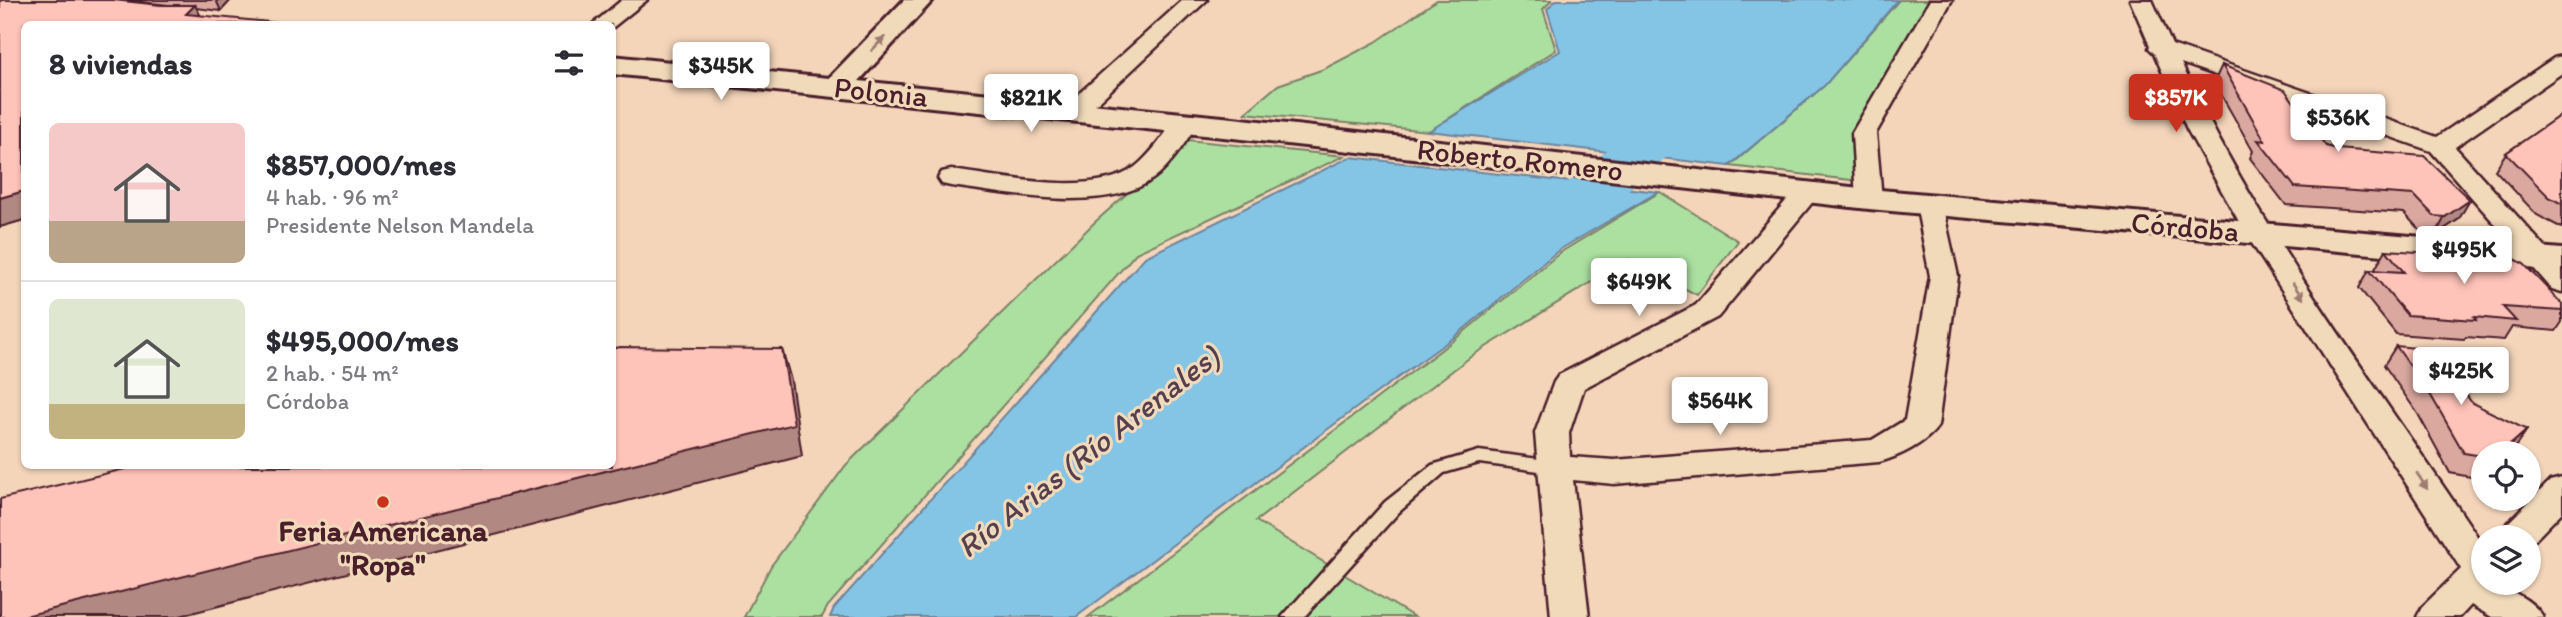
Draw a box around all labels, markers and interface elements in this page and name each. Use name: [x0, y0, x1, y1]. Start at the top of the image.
one-way arrow: [869, 36, 885, 53]
pin: $345K: [672, 42, 770, 102]
icon: filters: [550, 44, 588, 82]
text: 8 viviendas: [49, 45, 192, 82]
text: $345K: [689, 51, 753, 79]
street label: Polonia: [832, 68, 930, 115]
pin: $821K: [982, 74, 1080, 134]
pin: $857K: [2127, 74, 2225, 134]
text: $821K: [1000, 83, 1062, 111]
text: $857K: [2145, 83, 2207, 111]
pin: $536K: [2289, 94, 2387, 154]
text: $536K: [2306, 103, 2370, 131]
street label: Roberto Romero: [1415, 130, 1625, 189]
text: $857,000/mes: [266, 146, 456, 183]
icon: home: [105, 151, 189, 235]
text: 4 hab. · 96 m²: [266, 183, 399, 211]
street label: Córdoba: [2129, 203, 2241, 250]
text: Presidente Nelson Mandela: [266, 211, 534, 239]
pin: $495K: [2415, 226, 2513, 286]
text: $495K: [2432, 235, 2496, 263]
pin: $649K: [1590, 258, 1688, 318]
text: $649K: [1607, 267, 1671, 295]
one-way arrow: [2291, 281, 2304, 301]
text: $495,000/mes: [266, 322, 459, 359]
icon: home: [105, 327, 189, 411]
water label: Río Arias (Río Arenales): [949, 336, 1228, 565]
pin: $425K: [2412, 348, 2510, 407]
text: $425K: [2429, 356, 2493, 384]
text: 2 hab. · 54 m²: [266, 359, 399, 387]
pin: $564K: [1671, 378, 1769, 437]
text: $564K: [1688, 386, 1752, 414]
text: Córdoba: [266, 387, 349, 415]
map controls: [2471, 441, 2541, 595]
button: locate: [2471, 441, 2541, 511]
one-way arrow: [2416, 471, 2429, 491]
marker: Feria Americana "Ropa": [375, 494, 391, 510]
place label: Feria Americana "Ropa": [278, 512, 488, 583]
button: layers: [2471, 525, 2541, 595]

